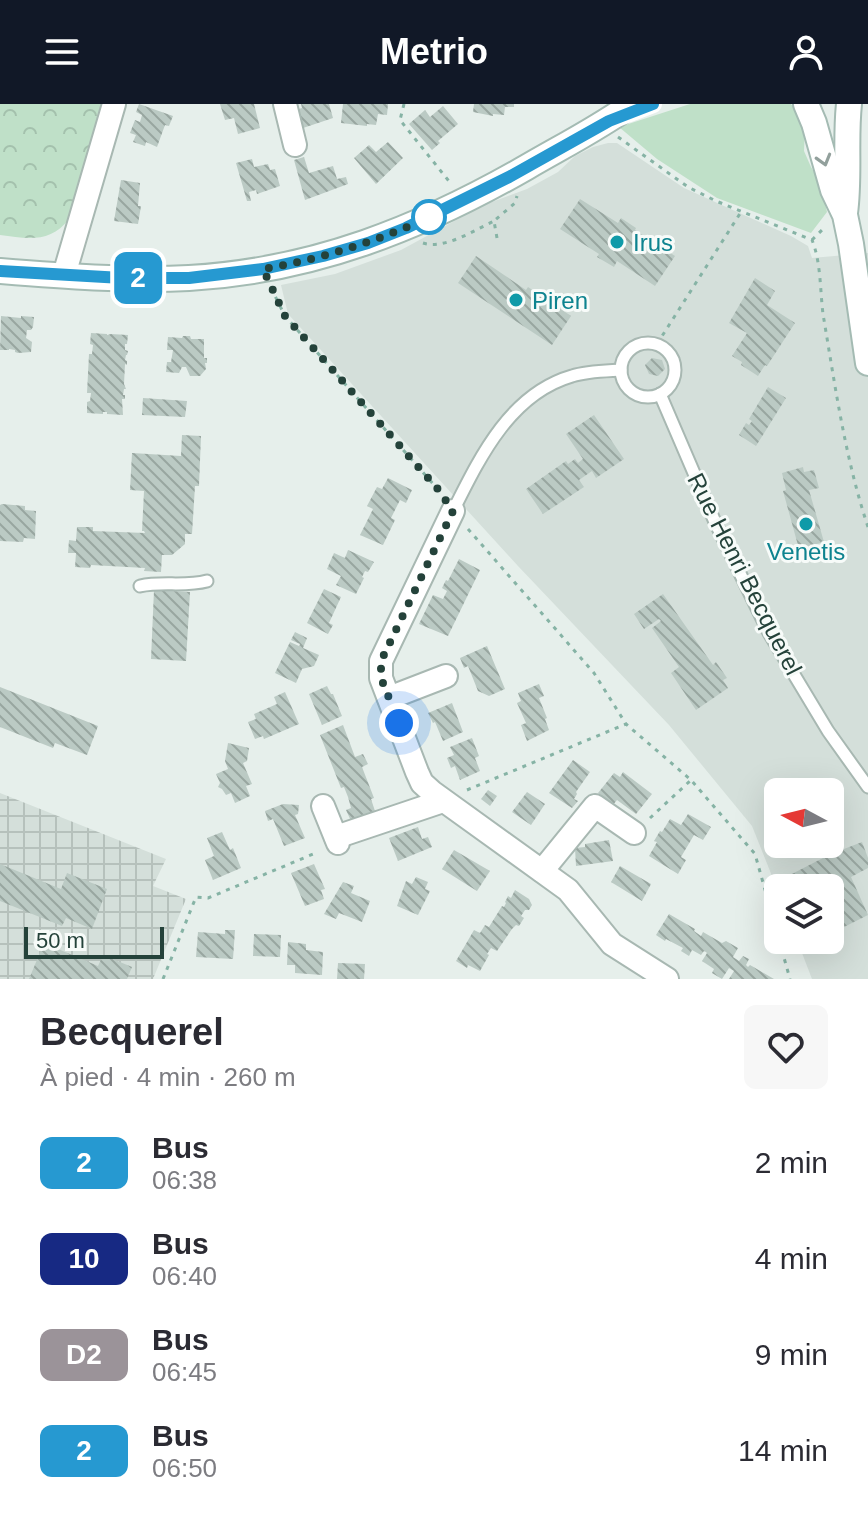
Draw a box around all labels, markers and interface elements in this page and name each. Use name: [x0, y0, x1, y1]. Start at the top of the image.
icon: menu: [40, 30, 84, 74]
icon: person: [784, 30, 828, 74]
text: Metrio: [380, 31, 488, 72]
one-way arrow: [815, 153, 831, 166]
unlabelled marker: [412, 200, 446, 234]
place label: Irus: [633, 229, 673, 256]
marker: Irus: [608, 233, 626, 251]
line badge: 2: [112, 252, 164, 304]
text: 2: [130, 262, 146, 293]
place label: Piren: [532, 287, 588, 314]
marker: Piren: [507, 291, 525, 309]
street label: Rue Henri Becquerel: [682, 469, 808, 679]
marker: Venetis: [797, 515, 815, 533]
place label: Venetis: [767, 538, 845, 565]
your location: [379, 703, 419, 743]
north arrow: [764, 778, 844, 858]
map controls: [764, 778, 844, 954]
button: layers: [764, 874, 844, 954]
scale bar: [24, 923, 164, 959]
text: 50 m: [36, 928, 85, 953]
button: heart: [744, 1005, 828, 1089]
text: Becquerel: [40, 1011, 224, 1053]
text: À pied · 4 min · 260 m: [40, 1062, 296, 1092]
text: Bus: [152, 1131, 209, 1164]
text: 2 min: [755, 1146, 828, 1179]
text: 2: [76, 1147, 92, 1178]
text: 06:38: [152, 1165, 217, 1195]
text: Bus: [152, 1227, 209, 1260]
text: 4 min: [755, 1242, 828, 1275]
text: 10: [68, 1243, 100, 1274]
text: 06:40: [152, 1261, 217, 1291]
text: Bus: [152, 1323, 209, 1356]
text: 9 min: [755, 1338, 828, 1371]
text: D2: [66, 1339, 102, 1370]
text: 06:45: [152, 1357, 217, 1387]
text: Bus: [152, 1419, 209, 1452]
text: 14 min: [738, 1434, 828, 1467]
text: 2: [76, 1435, 92, 1466]
text: 06:50: [152, 1453, 217, 1483]

